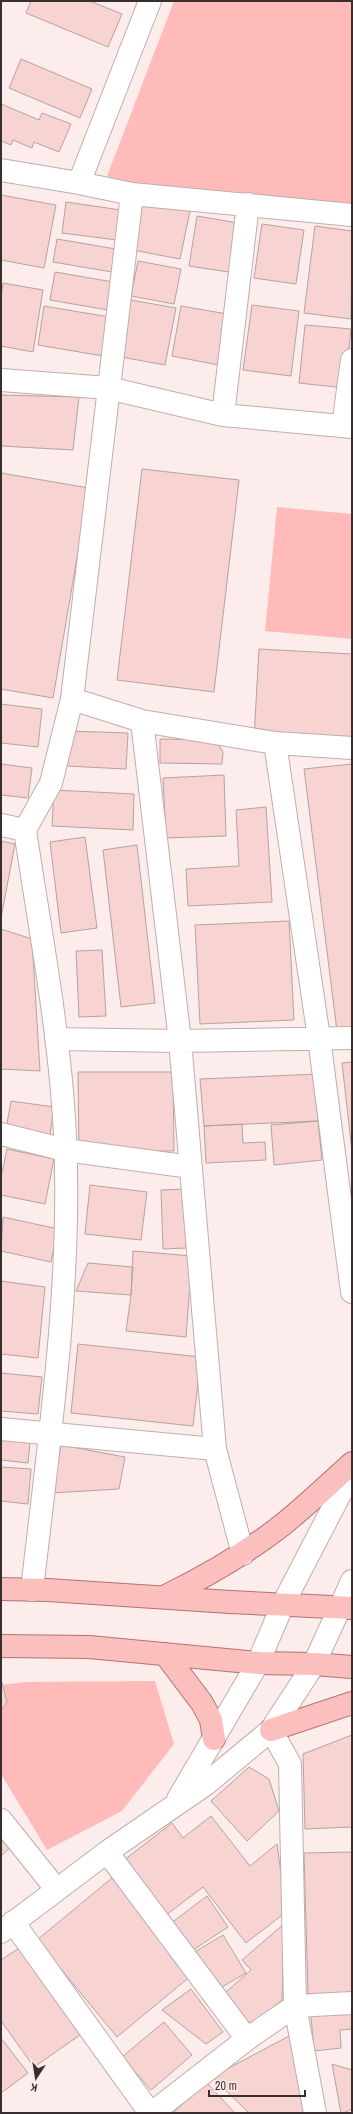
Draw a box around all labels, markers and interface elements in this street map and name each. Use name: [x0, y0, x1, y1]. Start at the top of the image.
north arrow: [16, 2058, 56, 2098]
scale bar: [209, 2072, 305, 2098]
text: 20 m: [215, 2078, 237, 2094]
text: K: [29, 2080, 39, 2095]

